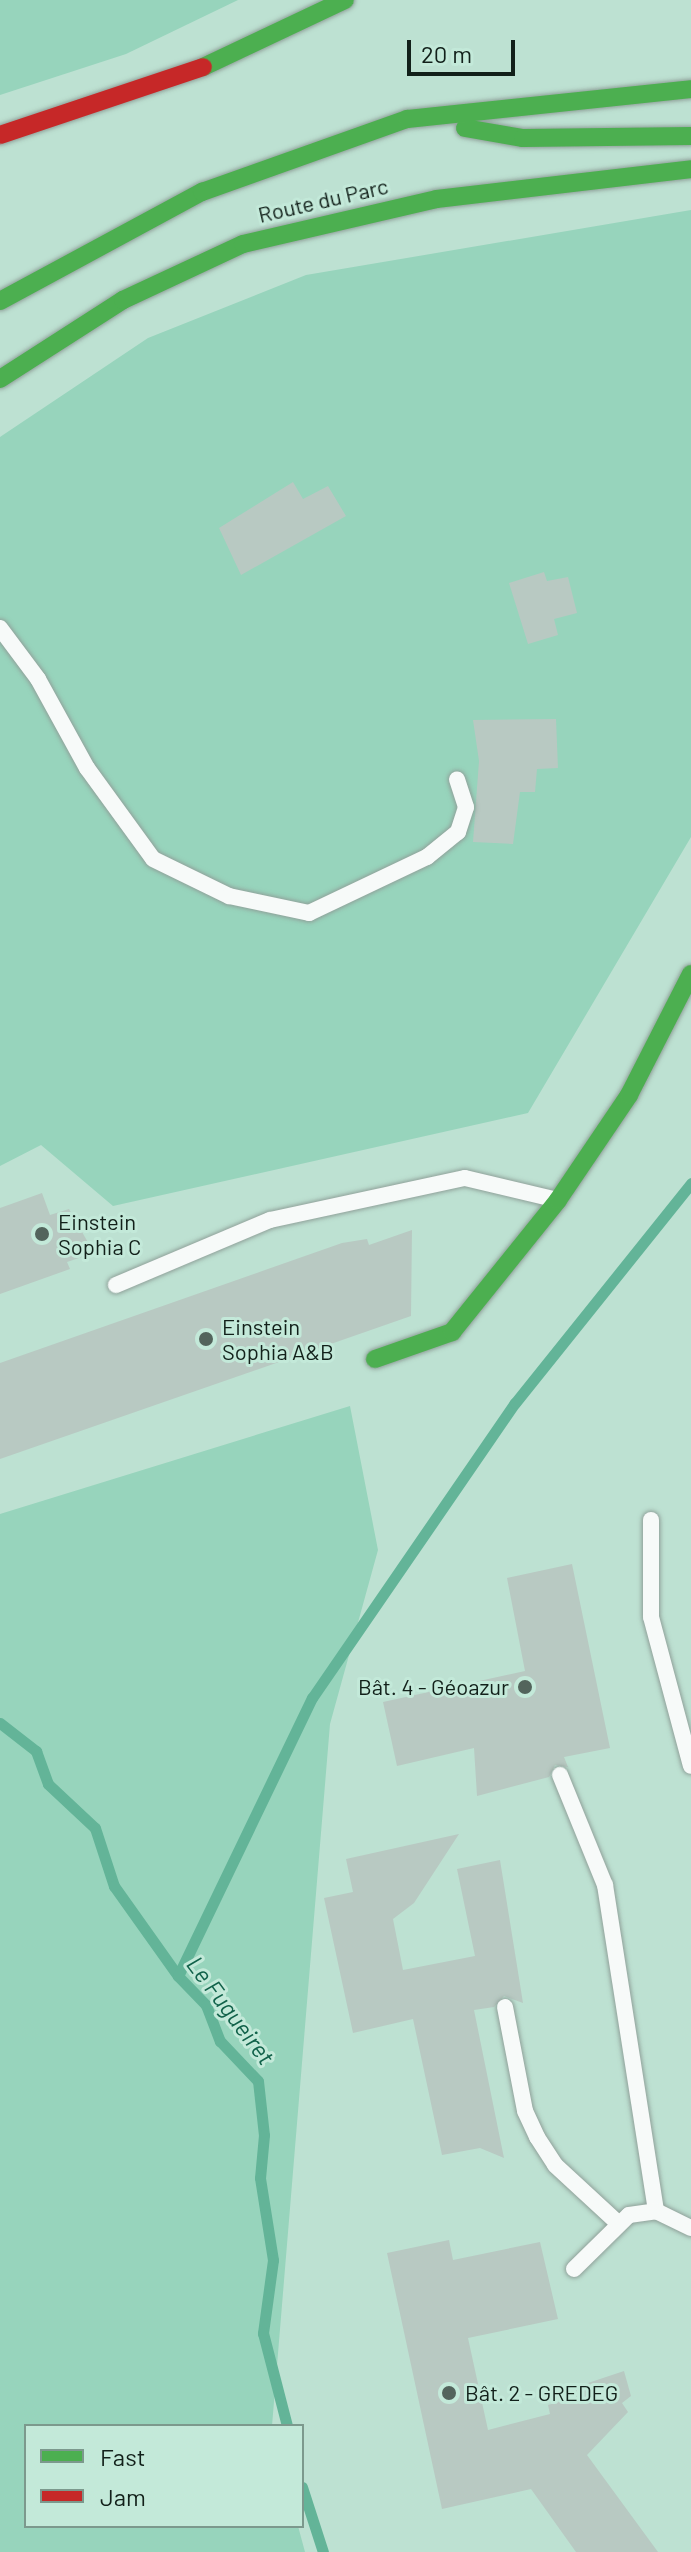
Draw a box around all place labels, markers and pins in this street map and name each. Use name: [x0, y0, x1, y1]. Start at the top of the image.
place label: Einstein Sophia C: [58, 1208, 141, 1260]
marker: Einstein Sophia C: [33, 1225, 51, 1243]
place label: Einstein Sophia A&B: [222, 1313, 334, 1364]
marker: Einstein Sophia A&B: [197, 1330, 215, 1348]
place label: Bât. 4 - Géoazur: [358, 1674, 509, 1700]
marker: Bât. 4 - Géoazur: [516, 1678, 534, 1696]
place label: Bât. 2 - GREDEG: [465, 2380, 618, 2406]
marker: Bât. 2 - GREDEG: [440, 2384, 458, 2402]

